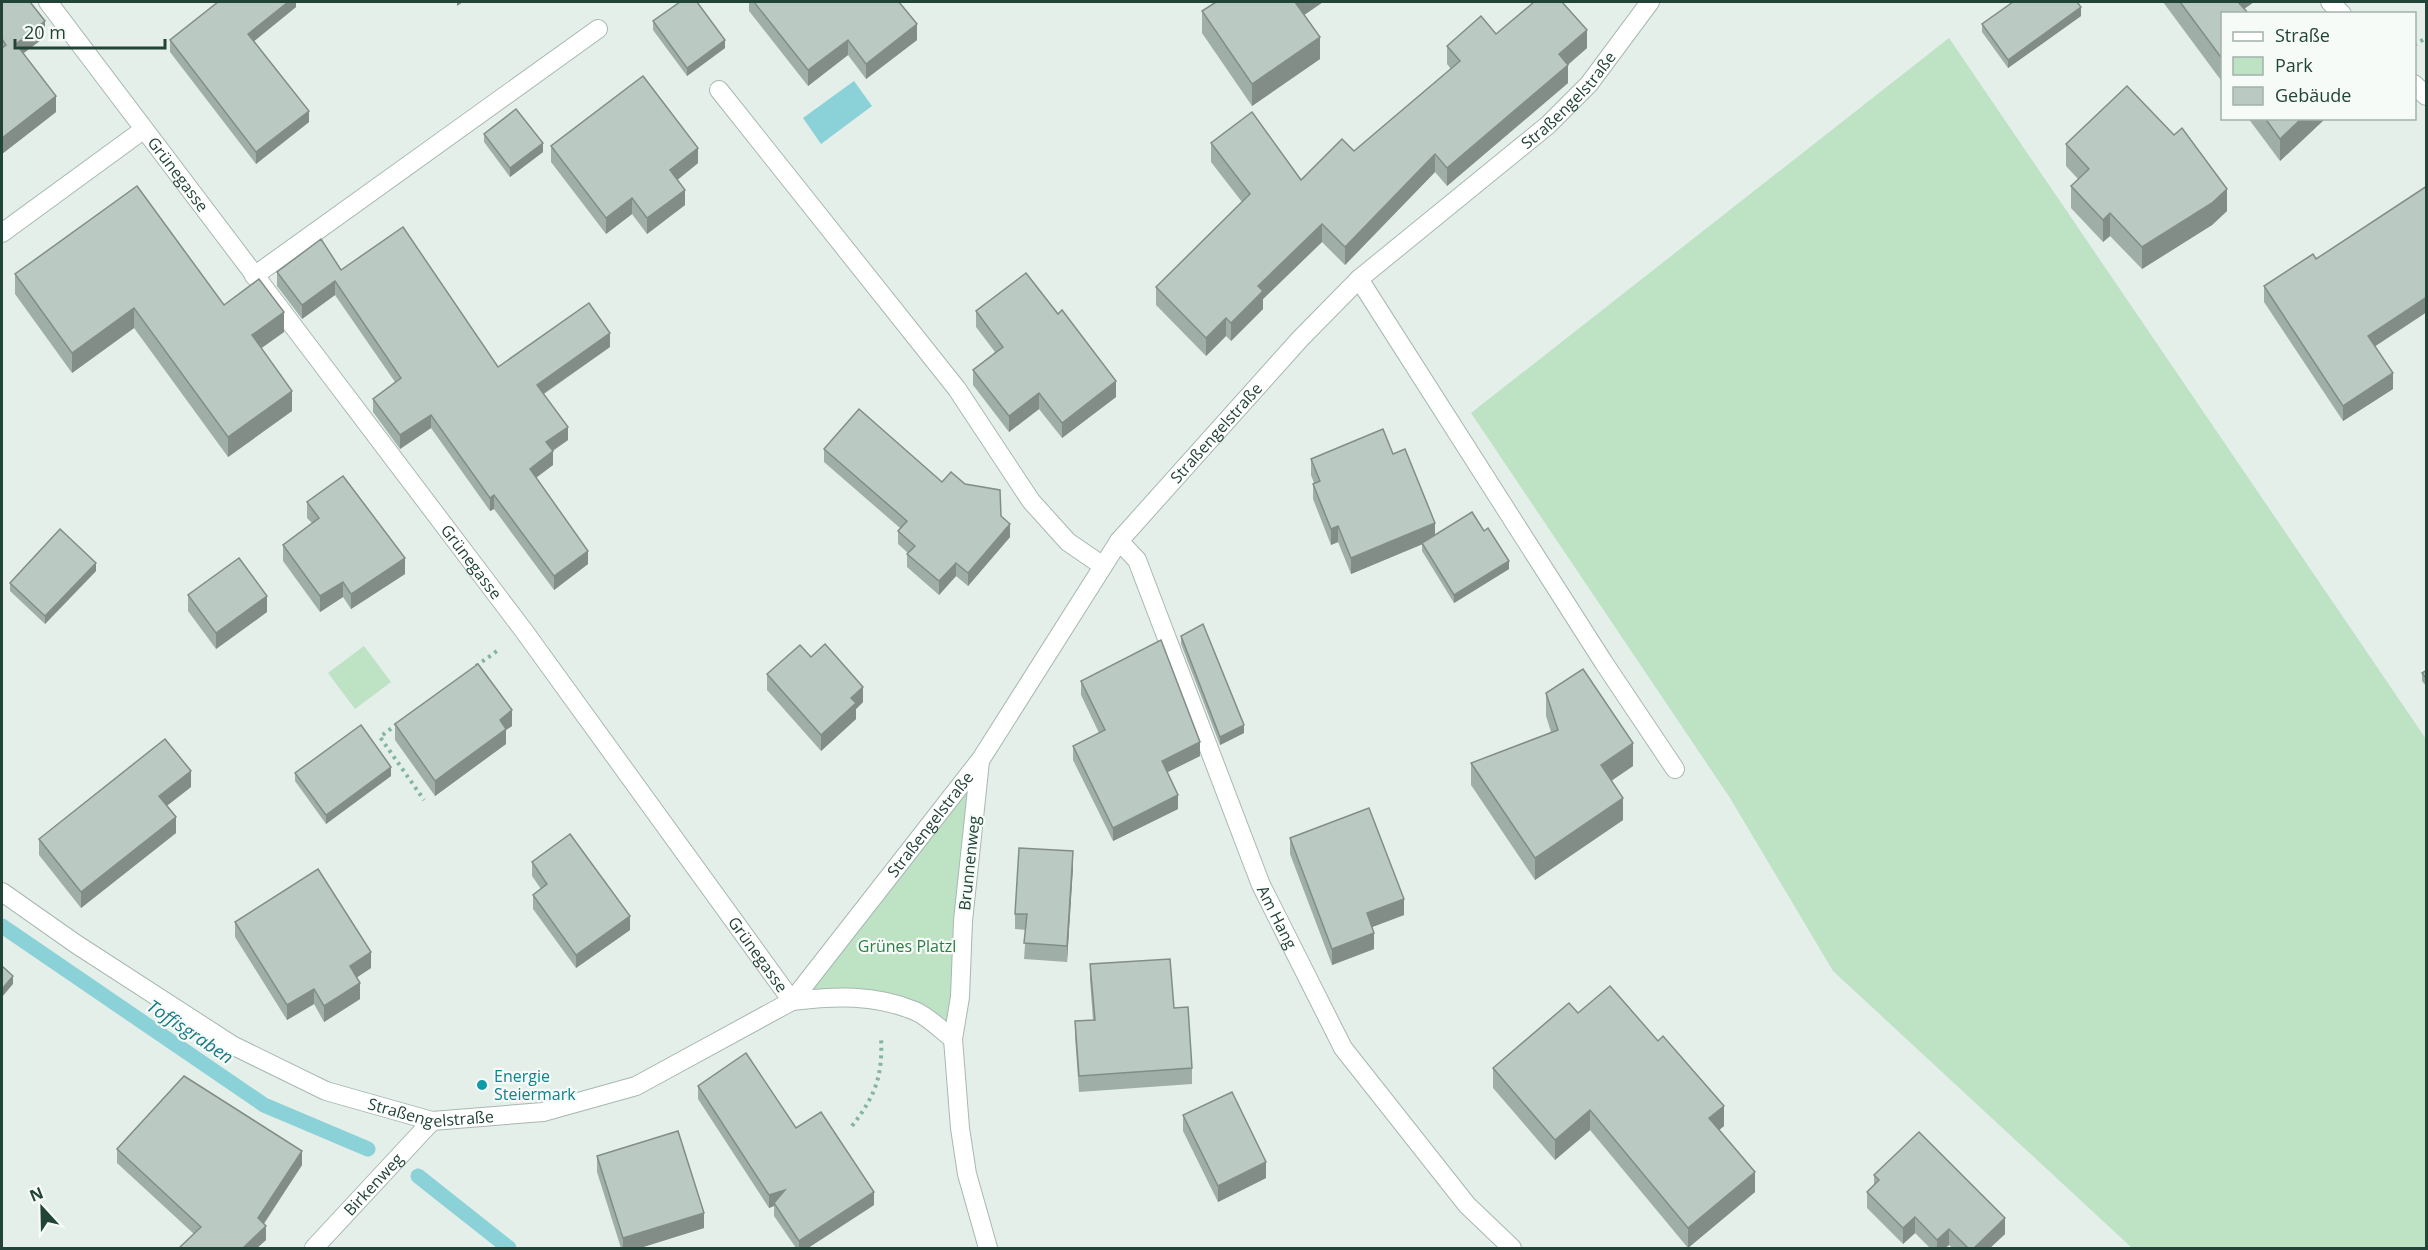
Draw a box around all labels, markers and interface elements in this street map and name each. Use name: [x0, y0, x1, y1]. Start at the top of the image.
scale bar: [15, 12, 165, 50]
legend: [2221, 12, 2416, 120]
text: 20 m: [24, 20, 66, 44]
text: Straße: [2275, 23, 2330, 47]
street label: Straßengelstraße: [1516, 47, 1621, 154]
text: Park: [2275, 53, 2313, 77]
text: Gebäude: [2275, 83, 2351, 107]
street label: Grünegasse: [143, 132, 214, 216]
street label: Straßengelstraße: [1165, 378, 1267, 488]
street label: Grünegasse: [436, 520, 507, 604]
street label: Straßengelstraße: [882, 767, 978, 881]
street label: Brunnenweg: [953, 814, 985, 911]
street label: Am Hang: [1252, 882, 1302, 953]
street label: Grünegasse: [723, 912, 793, 997]
park label: Grünes Platzl: [858, 935, 956, 957]
water label: Toffisgraben: [143, 994, 238, 1069]
place label: Energie Steiermark: [494, 1065, 576, 1105]
marker: Energie Steiermark: [475, 1078, 489, 1092]
street label: Straßengelstraße: [365, 1092, 495, 1132]
street label: Birkenweg: [339, 1148, 408, 1220]
north arrow: [12, 1178, 72, 1238]
text: N: [26, 1181, 47, 1207]

